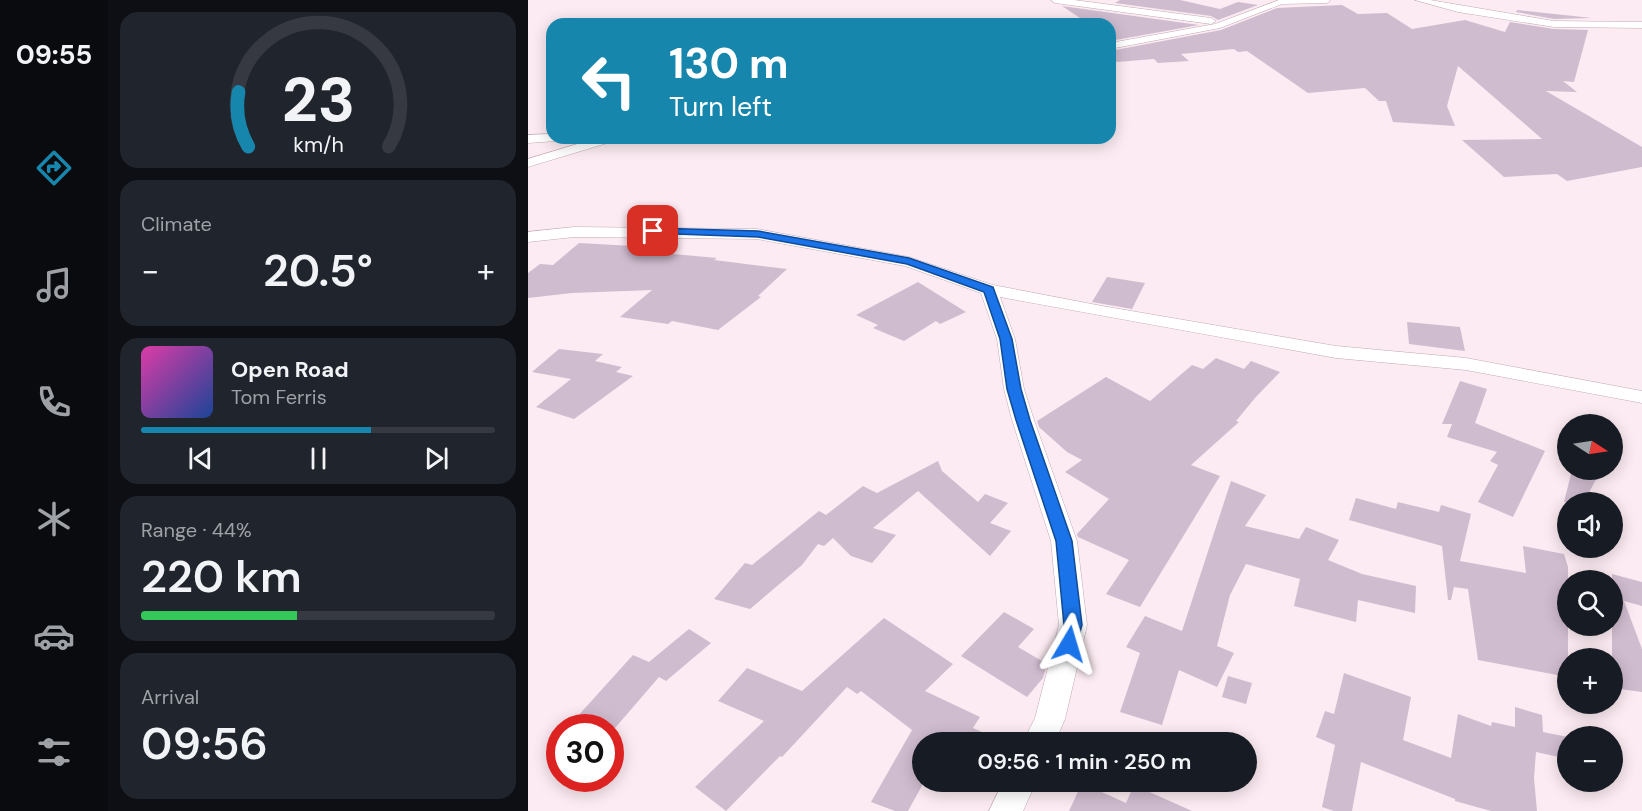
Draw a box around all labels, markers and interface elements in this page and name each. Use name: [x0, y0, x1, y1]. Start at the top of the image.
text: 130 m: [669, 36, 789, 91]
text: 09:55: [16, 37, 92, 72]
icon: left: [570, 42, 648, 120]
text: 23: [281, 59, 355, 140]
text: Turn left: [669, 89, 772, 124]
text: km/h: [293, 131, 343, 159]
icon: directions: [33, 147, 75, 189]
pin: [627, 205, 678, 256]
text: Climate: [141, 211, 212, 237]
icon: arrive: [636, 214, 669, 247]
text: 20.5°: [263, 241, 373, 300]
text: −: [141, 249, 159, 292]
text: +: [477, 249, 495, 292]
icon: music: [33, 264, 75, 306]
text: Open Road: [231, 355, 349, 384]
icon: phone: [33, 381, 75, 423]
text: Tom Ferris: [231, 384, 327, 410]
north arrow: [1557, 414, 1623, 480]
map controls: [1557, 414, 1623, 792]
icon: previous: [184, 442, 217, 475]
icon: pause: [302, 442, 335, 475]
icon: next: [420, 442, 453, 475]
button: sound: [1557, 492, 1623, 558]
icon: climate: [33, 498, 75, 540]
text: Range · 44%: [141, 517, 252, 543]
text: 220 km: [141, 547, 302, 606]
button: search: [1557, 570, 1623, 636]
position arrow: [1037, 612, 1101, 676]
icon: car: [33, 615, 75, 657]
button: +: [1557, 648, 1623, 714]
text: Arrival: [141, 684, 199, 710]
text: 09:56: [141, 714, 268, 773]
speed limit sign: 30: [546, 714, 624, 792]
button: −: [1557, 726, 1623, 792]
icon: filters: [33, 731, 75, 773]
text: 09:56 · 1 min · 250 m: [978, 747, 1191, 776]

